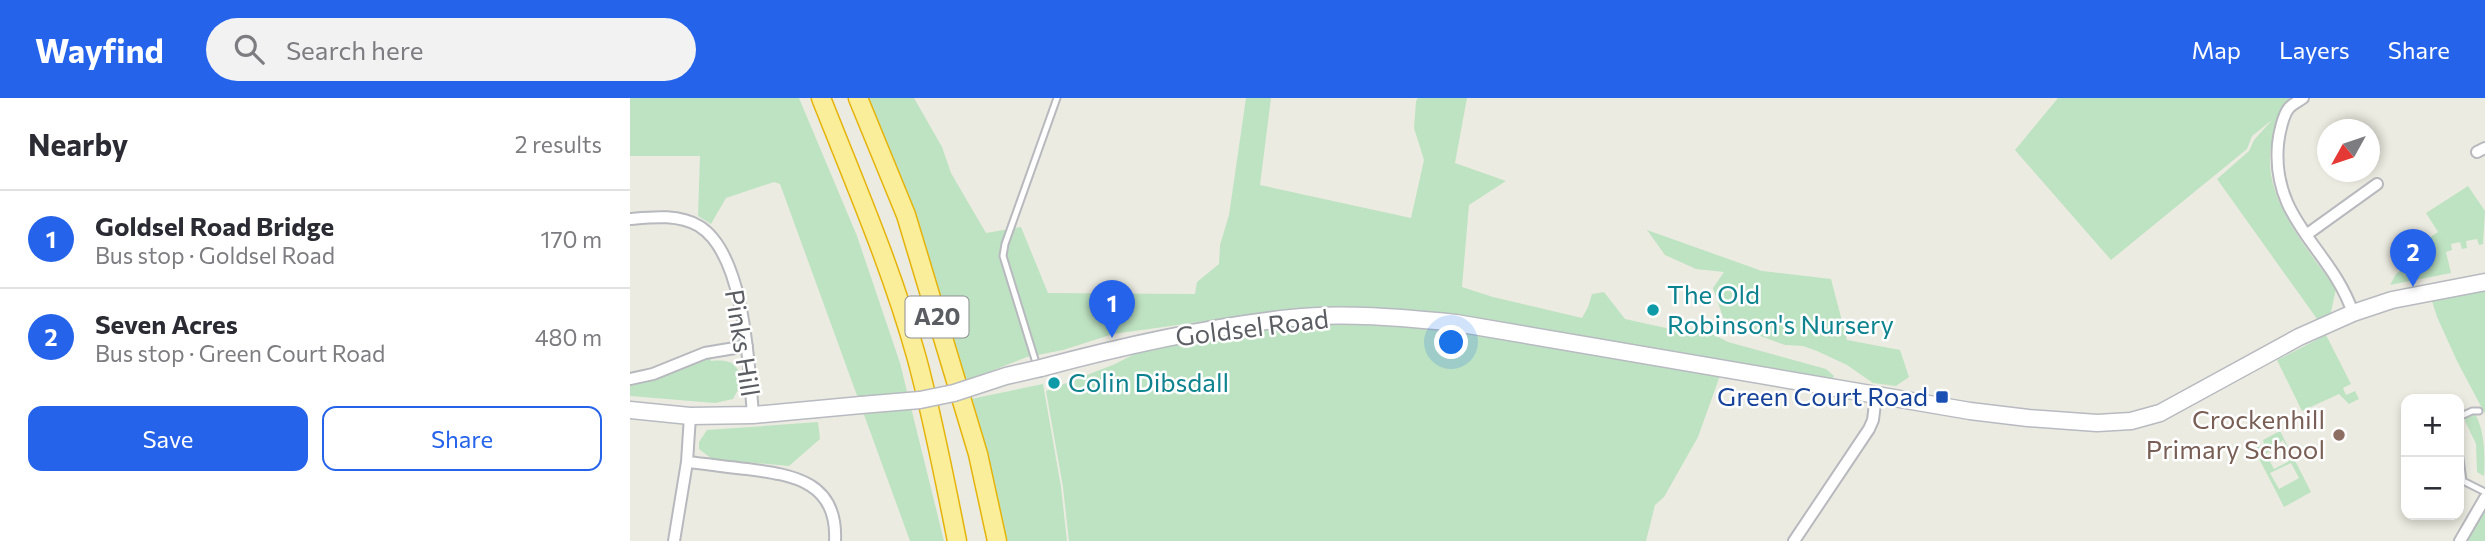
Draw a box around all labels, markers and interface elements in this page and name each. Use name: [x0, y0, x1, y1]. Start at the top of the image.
search box: [206, 18, 696, 81]
text: Wayfind: [35, 29, 164, 70]
icon: search: [230, 30, 268, 68]
text: Search here: [286, 34, 423, 65]
text: Map: [2192, 35, 2241, 64]
text: Layers: [2279, 35, 2350, 64]
text: Share: [2388, 35, 2450, 64]
north arrow: [2317, 119, 2380, 182]
text: Nearby: [28, 125, 128, 162]
text: 2 results: [515, 130, 602, 158]
text: Goldsel Road Bridge: [95, 210, 334, 241]
text: 1: [46, 225, 56, 253]
text: 170 m: [541, 225, 602, 253]
pin: 2: [2390, 229, 2436, 287]
text: Bus stop · Goldsel Road: [95, 241, 335, 269]
place label: The Old Robinson's Nursery: [1667, 278, 1894, 339]
pin: 1: [1089, 280, 1135, 338]
street label: Pinks Hill: [720, 287, 767, 399]
road number: A20: [906, 296, 968, 338]
street label: Goldsel Road: [1173, 302, 1330, 351]
marker: The Old Robinson's Nursery: [1645, 302, 1661, 318]
text: Seven Acres: [95, 308, 238, 339]
text: 2: [44, 323, 58, 351]
text: 480 m: [535, 323, 602, 351]
your location: [1434, 325, 1468, 359]
text: Bus stop · Green Court Road: [95, 339, 385, 367]
place label: Colin Dibsdall: [1068, 366, 1229, 397]
marker: Colin Dibsdall: [1046, 375, 1062, 391]
place label: Green Court Road: [1717, 380, 1928, 411]
marker: Green Court Road: [1934, 389, 1950, 405]
map controls: [2401, 394, 2464, 520]
button: +: [2401, 394, 2464, 457]
place label: Crockenhill Primary School: [2146, 403, 2325, 464]
button: Save: [28, 406, 308, 471]
button: Share: [322, 406, 602, 471]
marker: Crockenhill Primary School: [2331, 427, 2347, 443]
button: −: [2401, 457, 2464, 520]

